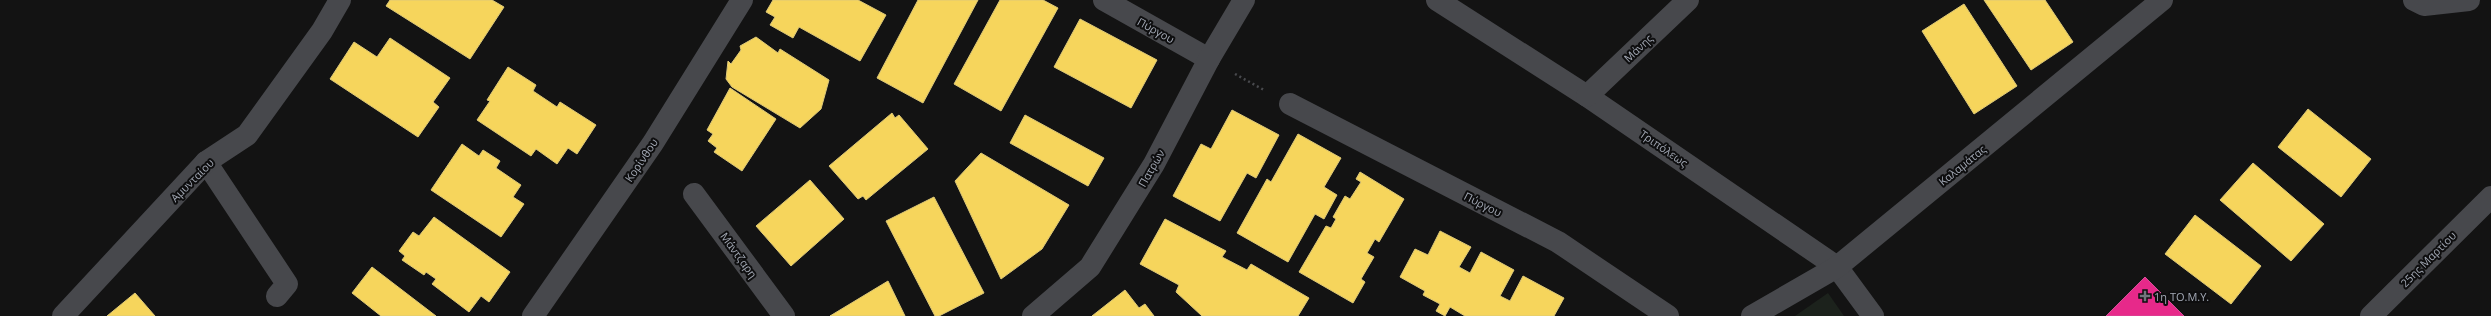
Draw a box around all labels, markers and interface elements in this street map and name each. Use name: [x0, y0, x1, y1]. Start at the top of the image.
street label: Πύργου: [1135, 14, 1178, 46]
street label: Μάνης: [1620, 31, 1656, 65]
street label: Τριπόλεως: [1637, 126, 1691, 170]
street label: Κορίνθου: [621, 135, 661, 185]
street label: Καλαμάτας: [1935, 141, 1989, 189]
street label: Πατρών: [1134, 146, 1168, 190]
street label: Αμυνταίου: [167, 155, 217, 205]
street label: Πύργου: [1462, 188, 1505, 220]
street label: 25ης Μαρτίου: [2397, 228, 2459, 290]
street label: Μάντζαρη: [717, 229, 761, 281]
place label: 1η ΤΟ.Μ.Υ.: [2154, 289, 2209, 304]
marker: 1η ΤΟ.Μ.Υ.: [2139, 290, 2151, 302]

